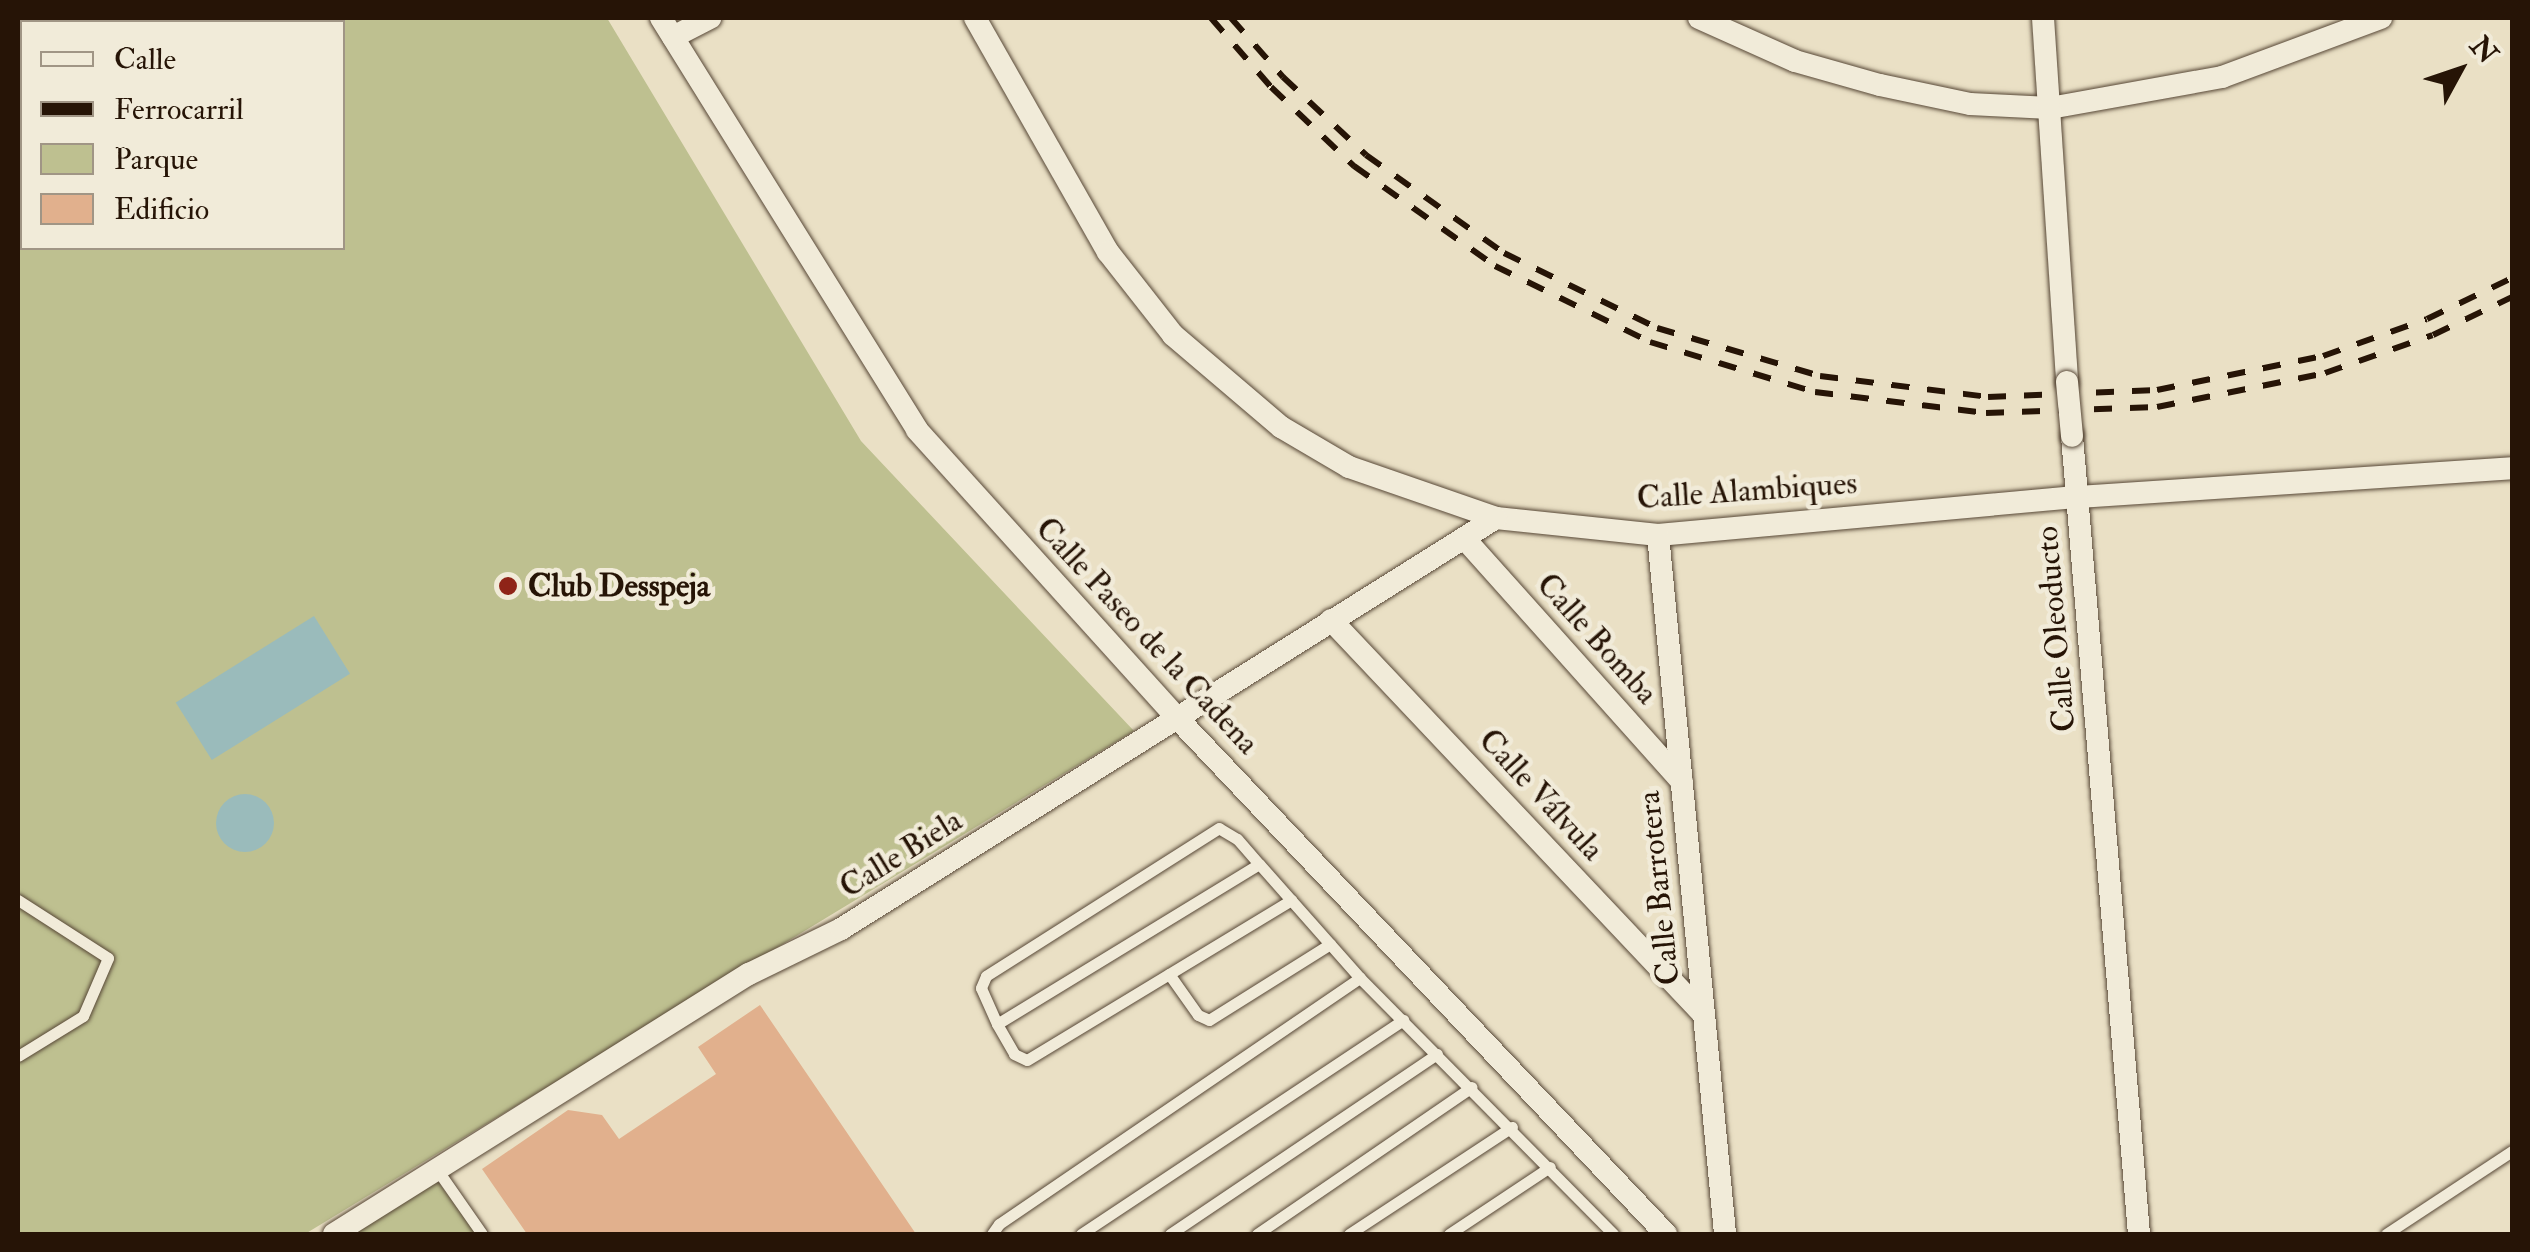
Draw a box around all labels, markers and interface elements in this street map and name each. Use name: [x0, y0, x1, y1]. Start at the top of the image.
legend: [20, 20, 345, 250]
north arrow: [2410, 20, 2510, 120]
text: N: [2462, 30, 2505, 71]
text: Calle: [114, 41, 176, 78]
text: Ferrocarril: [114, 91, 244, 128]
text: Parque: [114, 141, 198, 178]
text: Edificio: [114, 191, 209, 228]
street label: Calle Alambiques: [1636, 464, 1858, 518]
street label: Calle Paseo de la Cadena: [1027, 510, 1267, 762]
street label: Calle Oleoducto: [2028, 524, 2084, 734]
street label: Calle Bomba: [1528, 566, 1666, 712]
place label: Club Desspeja: [528, 567, 710, 605]
marker: Club Desspeja: [497, 575, 519, 597]
street label: Calle Válvula: [1470, 721, 1612, 869]
street label: Calle Barrotera: [1630, 789, 1688, 987]
street label: Calle Biela: [833, 801, 969, 907]

